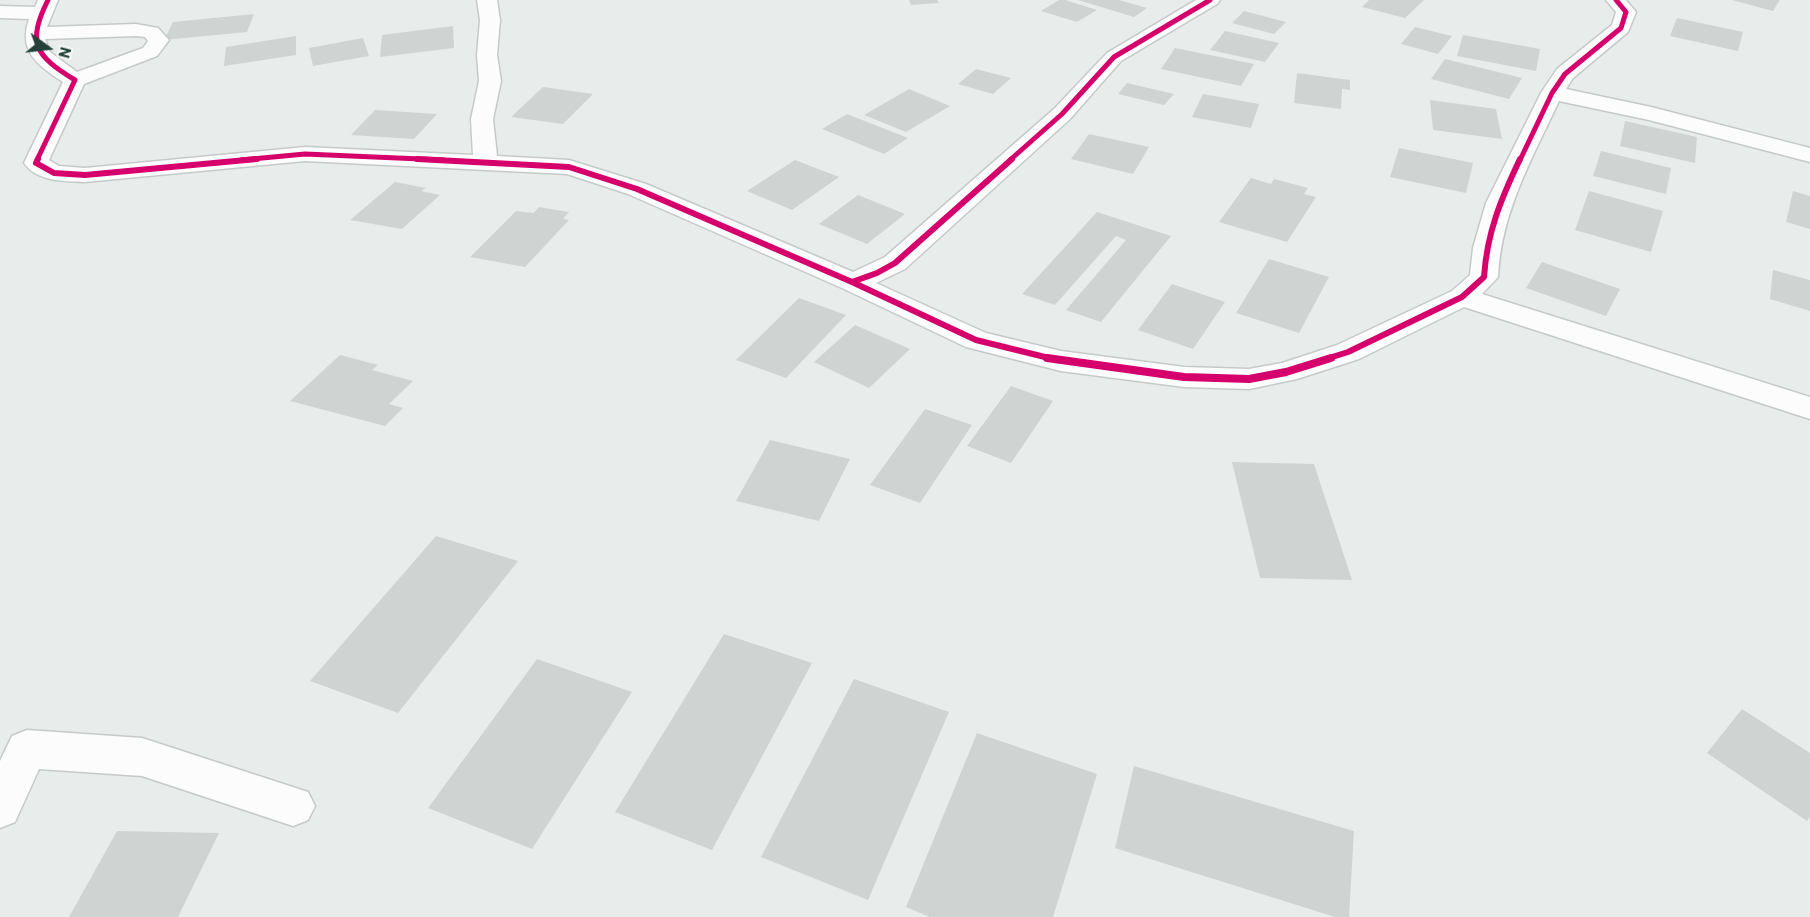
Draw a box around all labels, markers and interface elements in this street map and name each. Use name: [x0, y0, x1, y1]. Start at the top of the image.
north arrow: [18, 18, 78, 78]
text: N: [55, 45, 76, 60]

